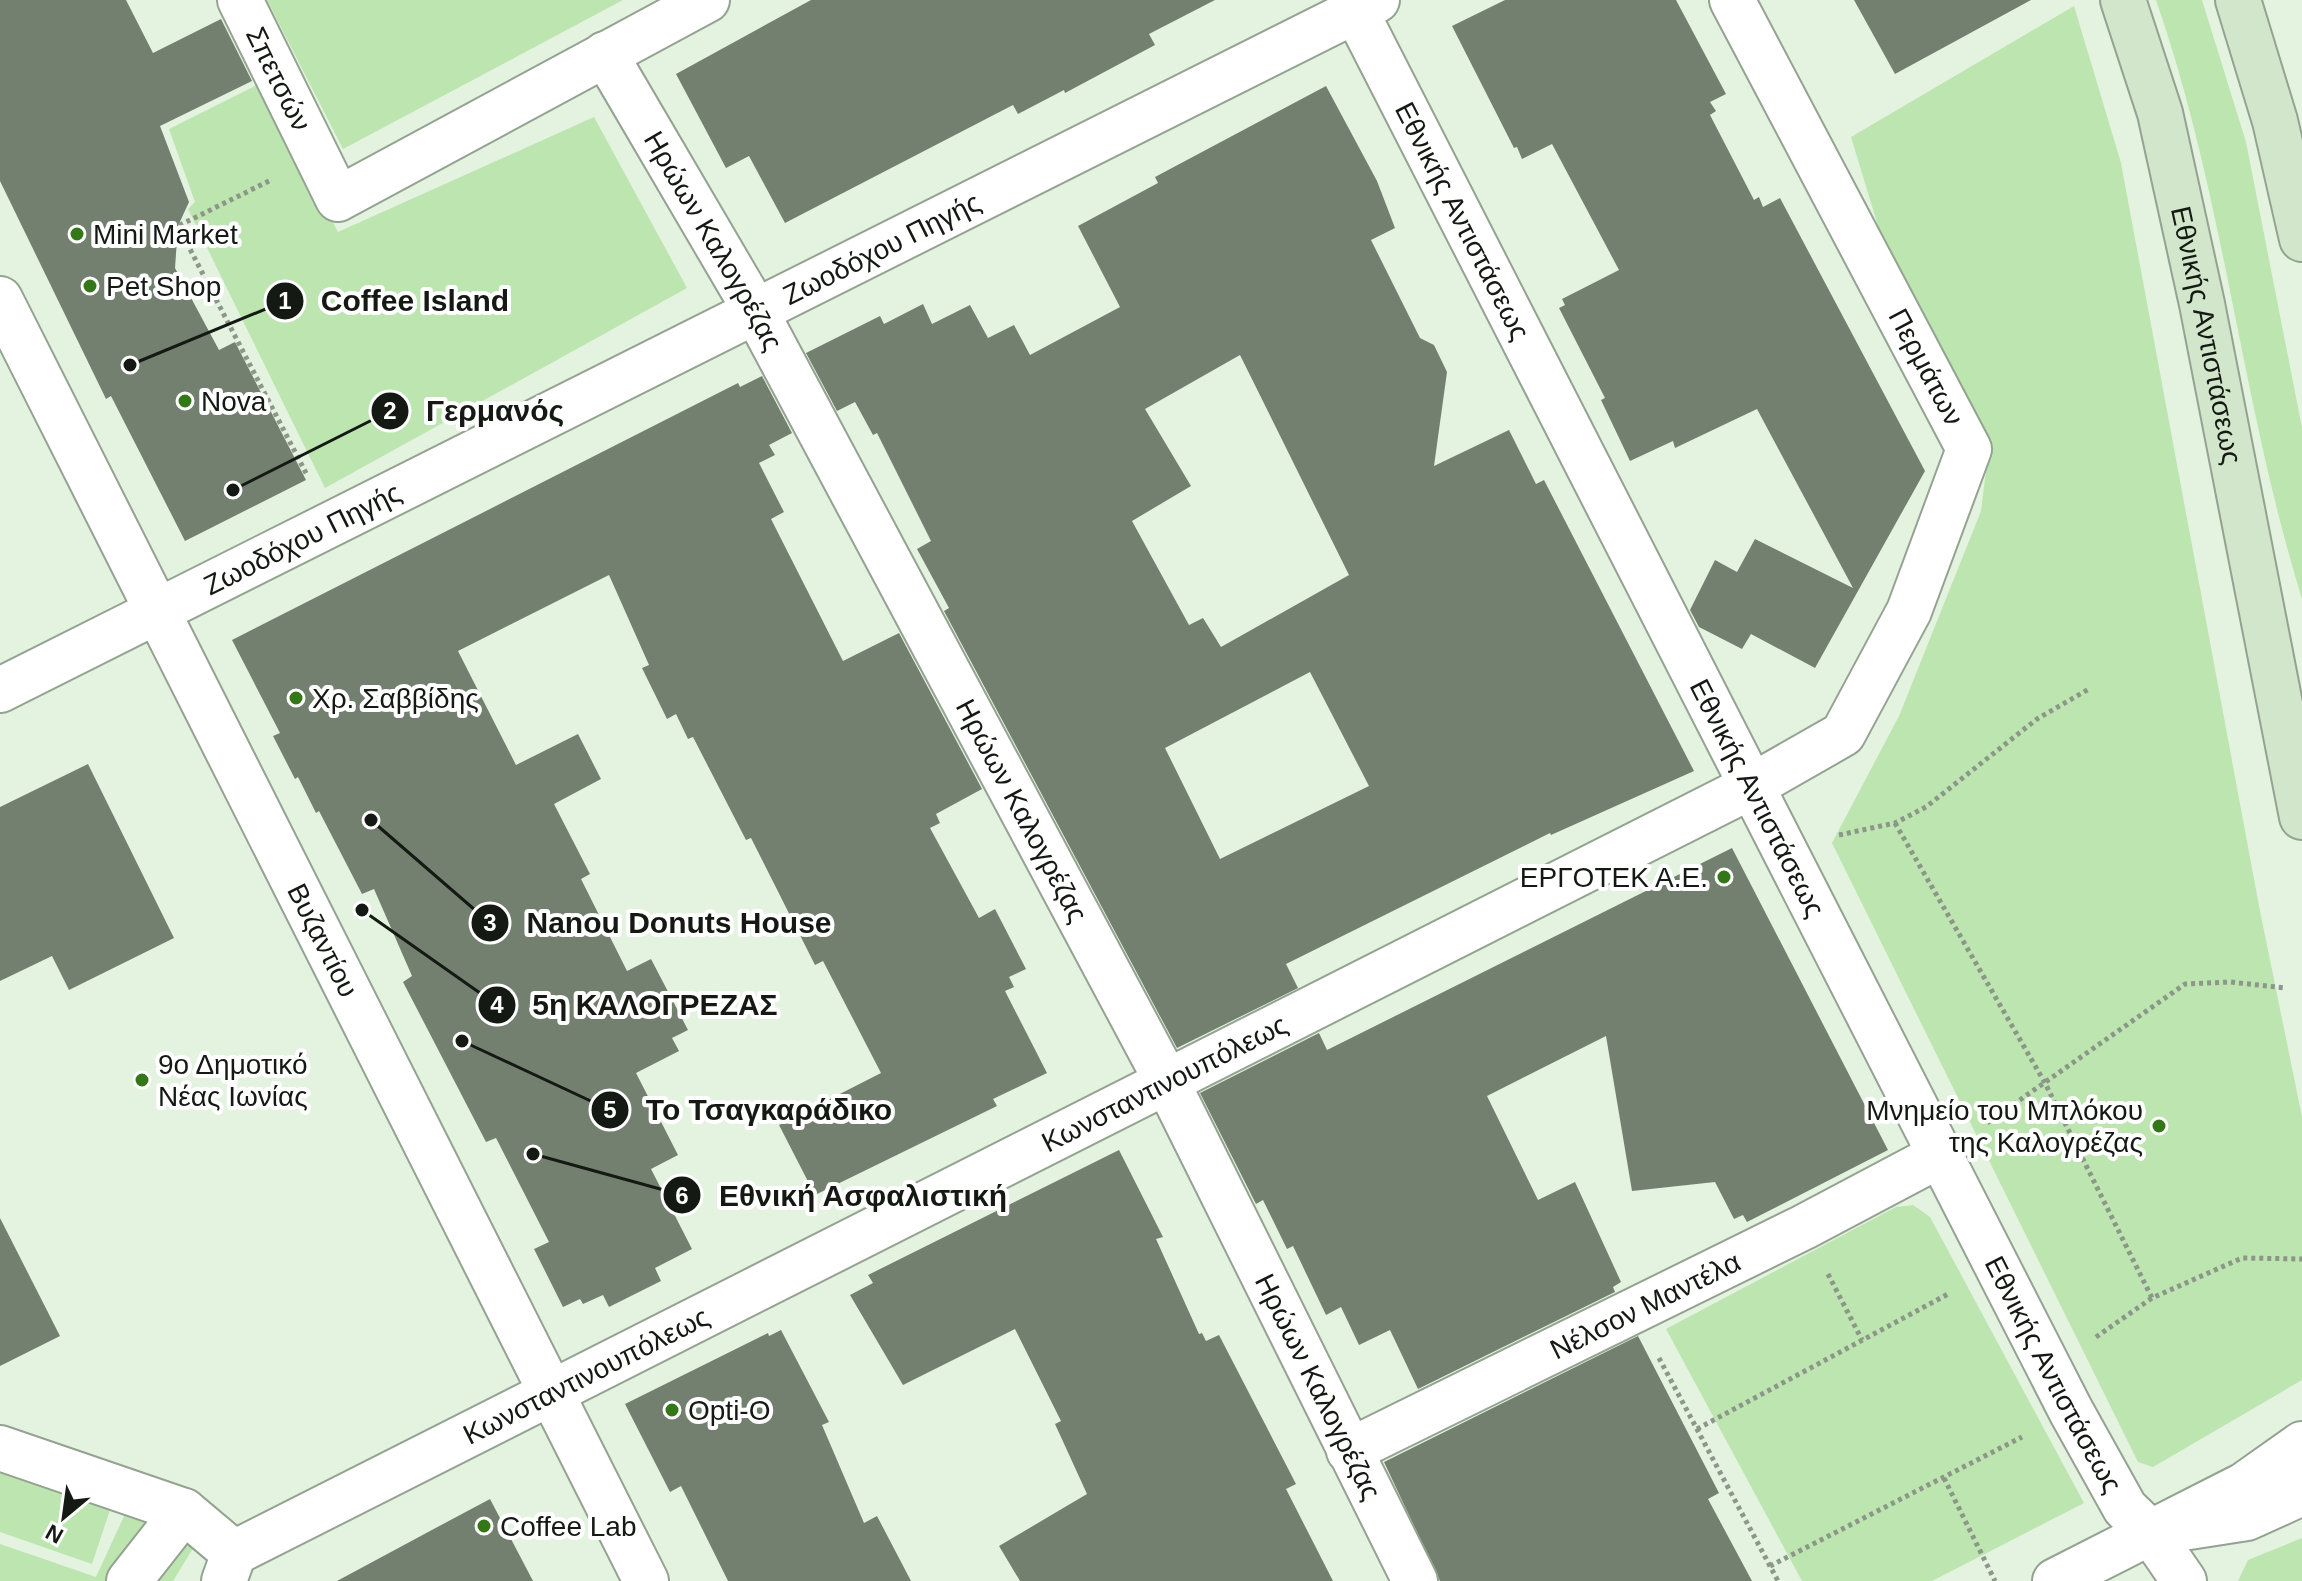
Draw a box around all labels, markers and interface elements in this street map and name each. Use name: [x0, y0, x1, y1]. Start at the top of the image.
street label: Σπετσών: [240, 22, 317, 136]
street label: Εθνικής Αντιστάσεως: [1389, 97, 1536, 345]
street label: Ηρώων Καλογρέζας: [638, 126, 789, 355]
street label: Ζωοδόχου Πηγής: [778, 186, 985, 311]
street label: Εθνικής Αντιστάσεως: [2165, 203, 2248, 467]
place label: Mini Market: [93, 219, 238, 250]
marker: Mini Market: [68, 225, 86, 243]
place label: Pet Shop: [106, 271, 221, 302]
callout: Coffee Island: [265, 274, 525, 328]
marker: Pet Shop: [81, 277, 99, 295]
text: Coffee Island: [321, 284, 509, 317]
text: 1: [278, 287, 292, 314]
street label: Περμάτων: [1882, 303, 1970, 431]
callout: Γερμανός: [370, 384, 580, 438]
place label: Nova: [201, 386, 267, 417]
marker: Nova: [176, 392, 194, 410]
text: Γερμανός: [426, 394, 564, 427]
text: 2: [383, 397, 397, 424]
street label: Ζωοδόχου Πηγής: [198, 476, 406, 601]
street label: Εθνικής Αντιστάσεως: [1684, 674, 1831, 922]
place label: Χρ. Σαββίδης: [312, 683, 479, 714]
marker: Χρ. Σαββίδης: [287, 689, 305, 707]
street label: Ηρώων Καλογρέζας: [950, 694, 1094, 927]
place label: ΕΡΓΟΤΕΚ Α.Ε.: [1520, 862, 1708, 893]
marker: ΕΡΓΟΤΕΚ Α.Ε.: [1715, 868, 1733, 886]
street label: Βυζαντίου: [282, 878, 365, 1002]
callout: Nanou Donuts House: [470, 896, 847, 950]
text: Nanou Donuts House: [527, 906, 832, 939]
text: 3: [483, 909, 497, 936]
callout: 5η ΚΑΛΟΓΡΕΖΑΣ: [477, 978, 794, 1032]
text: 5η ΚΑΛΟΓΡΕΖΑΣ: [532, 988, 778, 1021]
text: 4: [490, 991, 504, 1018]
street label: Κωνσταντινουπόλεως: [1036, 1008, 1292, 1158]
place label: 9ο Δημοτικό Νέας Ιωνίας: [158, 1049, 308, 1112]
marker: 9ο Δημοτικό Νέας Ιωνίας: [133, 1071, 151, 1089]
callout: Το Τσαγκαράδικο: [590, 1083, 908, 1137]
text: Το Τσαγκαράδικο: [646, 1093, 892, 1126]
place label: Μνημείο του Μπλόκου της Καλογρέζας: [1866, 1095, 2143, 1158]
text: 5: [603, 1096, 617, 1123]
marker: Μνημείο του Μπλόκου της Καλογρέζας: [2150, 1117, 2168, 1135]
callout: Εθνική Ασφαλιστική: [662, 1168, 1023, 1222]
text: Εθνική Ασφαλιστική: [719, 1179, 1007, 1212]
text: 6: [675, 1182, 689, 1209]
street label: Νέλσον Μαντέλα: [1545, 1245, 1745, 1365]
street label: Εθνικής Αντιστάσεως: [1979, 1251, 2129, 1498]
street label: Ηρώων Καλογρέζας: [1249, 1269, 1387, 1505]
street label: Κωνσταντινουπόλεως: [458, 1300, 714, 1450]
place label: Opti-O: [688, 1395, 770, 1426]
marker: Opti-O: [663, 1401, 681, 1419]
north arrow: [24, 1477, 104, 1557]
place label: Coffee Lab: [500, 1511, 637, 1542]
marker: Coffee Lab: [475, 1517, 493, 1535]
text: N: [42, 1519, 68, 1549]

